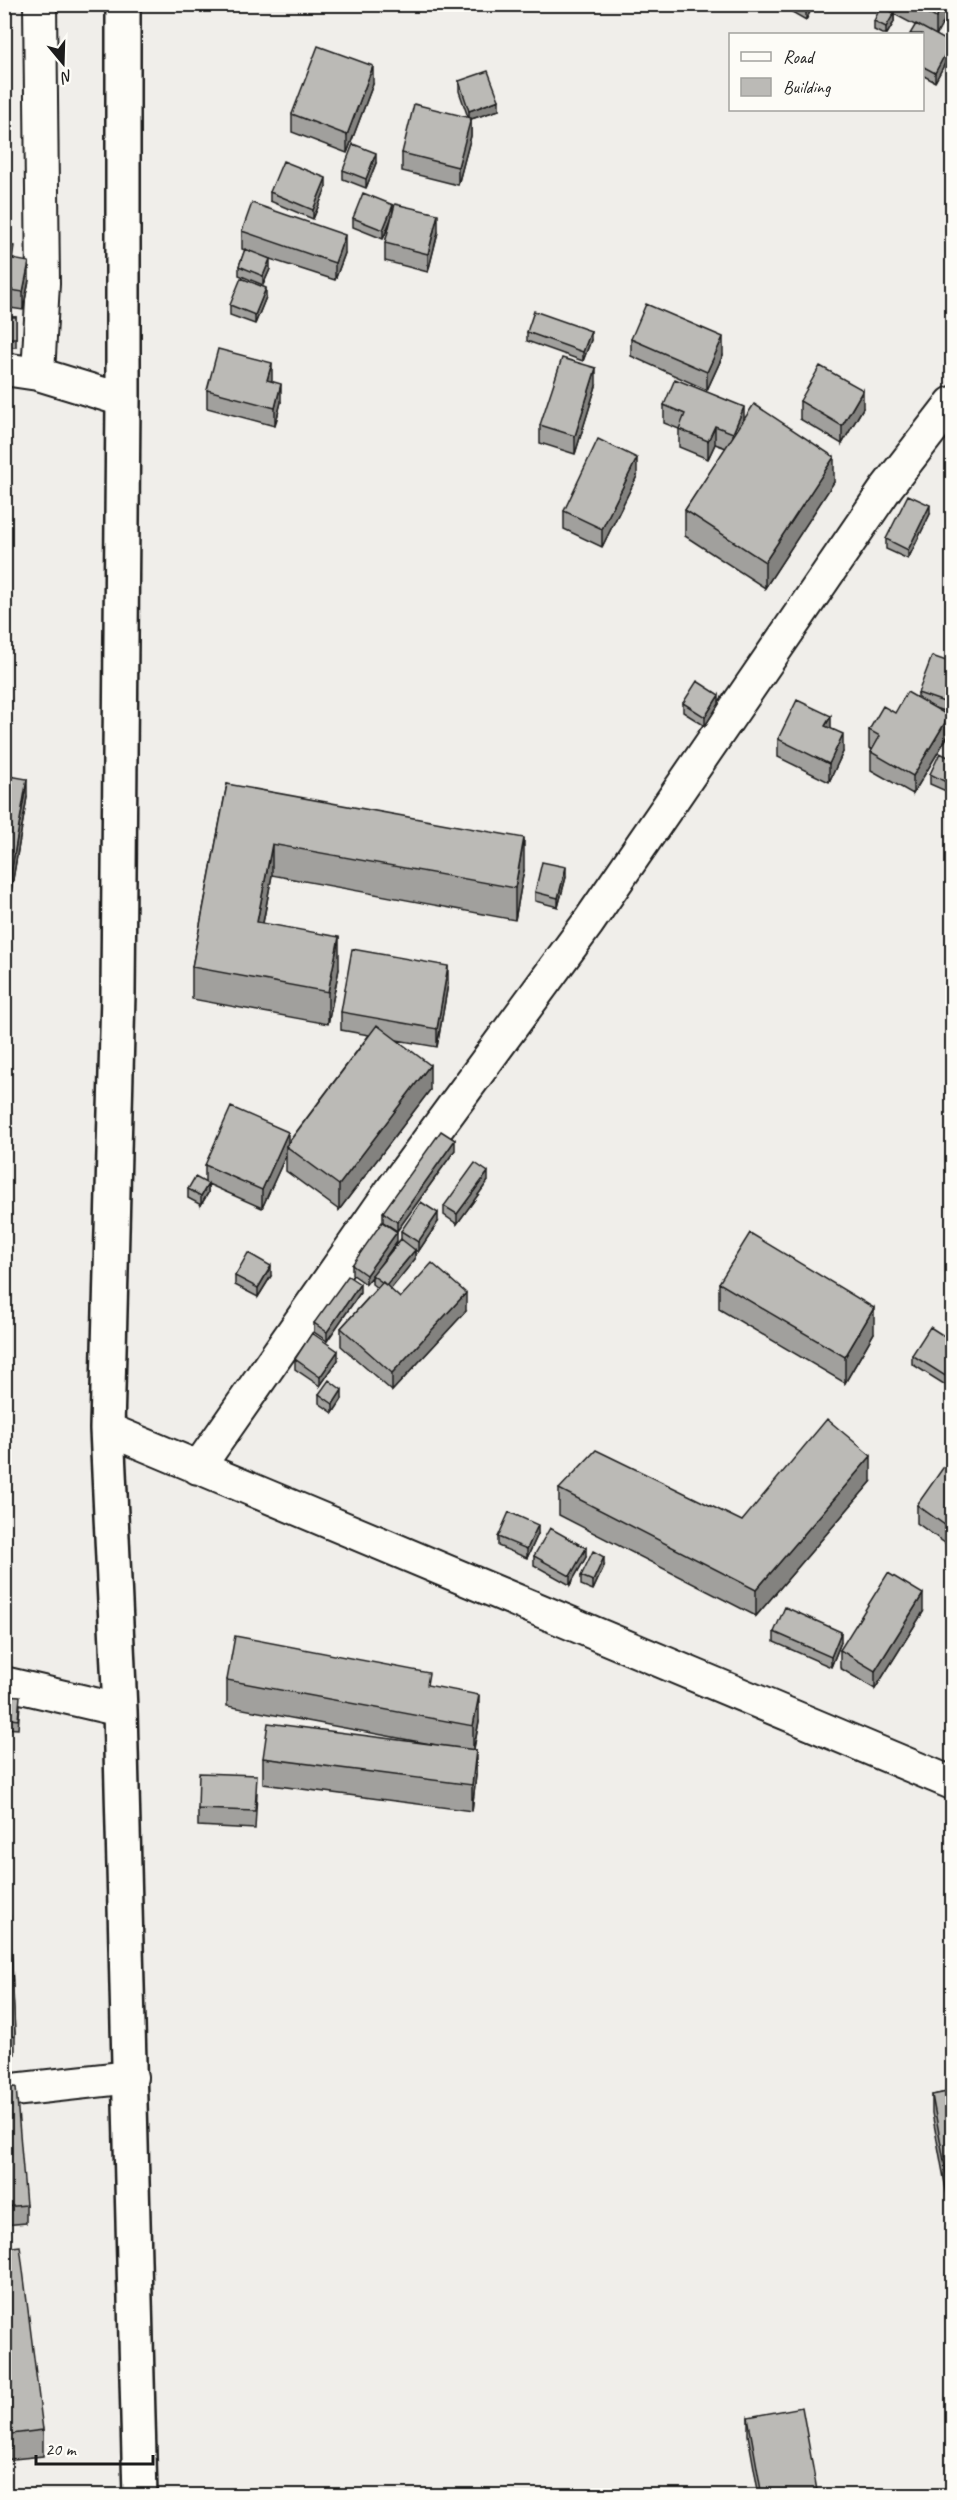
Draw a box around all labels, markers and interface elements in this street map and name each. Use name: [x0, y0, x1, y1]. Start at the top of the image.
north arrow: [33, 33, 93, 93]
legend: [729, 33, 924, 111]
text: Road: [783, 46, 816, 68]
text: N: [57, 65, 75, 88]
text: Building: [783, 76, 832, 98]
scale bar: [36, 2428, 153, 2466]
text: 20 m: [45, 2438, 78, 2460]

